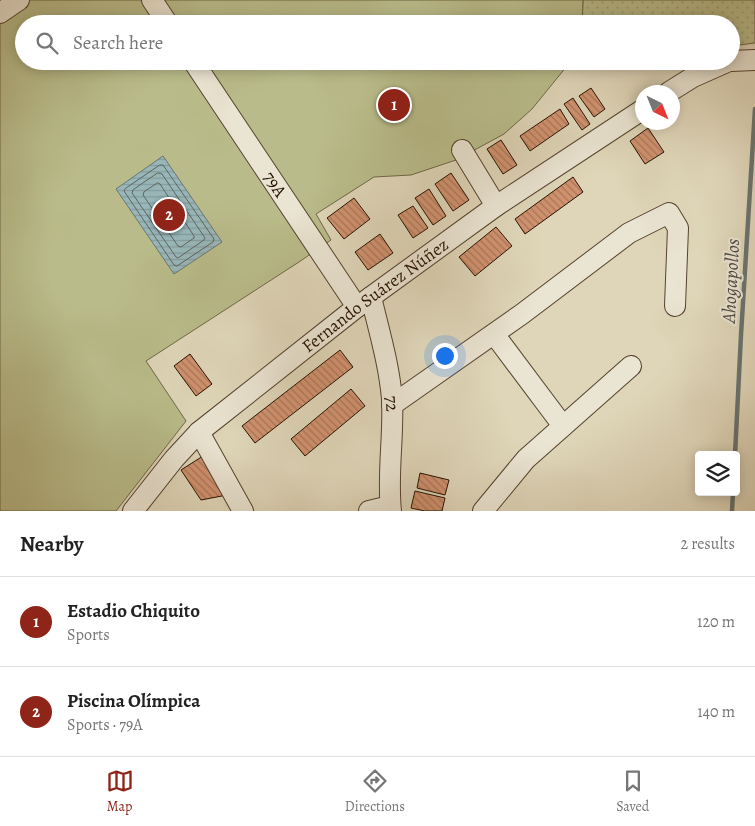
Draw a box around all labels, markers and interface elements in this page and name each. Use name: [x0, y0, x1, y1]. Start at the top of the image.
search box: [15, 15, 740, 70]
icon: search: [33, 29, 61, 57]
text: Search here: [73, 30, 163, 56]
north arrow: [635, 85, 680, 130]
pin: 1: [378, 86, 410, 124]
street label: 79A: [258, 167, 293, 202]
pin: 2: [153, 196, 185, 234]
street label: Fernando Suárez Núñez: [297, 233, 453, 358]
water label: Ahogapollos: [716, 238, 746, 325]
your location: [432, 343, 458, 369]
street label: 72: [380, 395, 404, 412]
map controls: [695, 451, 740, 496]
button: layers: [695, 451, 740, 496]
text: Nearby: [20, 530, 83, 558]
text: 2 results: [680, 533, 735, 555]
text: Estadio Chiquito: [67, 598, 200, 624]
text: 1: [33, 611, 39, 633]
text: 120 m: [697, 611, 735, 633]
text: Sports: [67, 624, 110, 646]
text: Piscina Olímpica: [67, 688, 200, 714]
text: 2: [32, 701, 40, 723]
text: 140 m: [697, 701, 735, 723]
text: Sports · 79A: [67, 714, 143, 736]
tab: Map: [106, 767, 134, 816]
tab: Directions: [345, 767, 405, 816]
tab: Saved: [616, 767, 649, 816]

